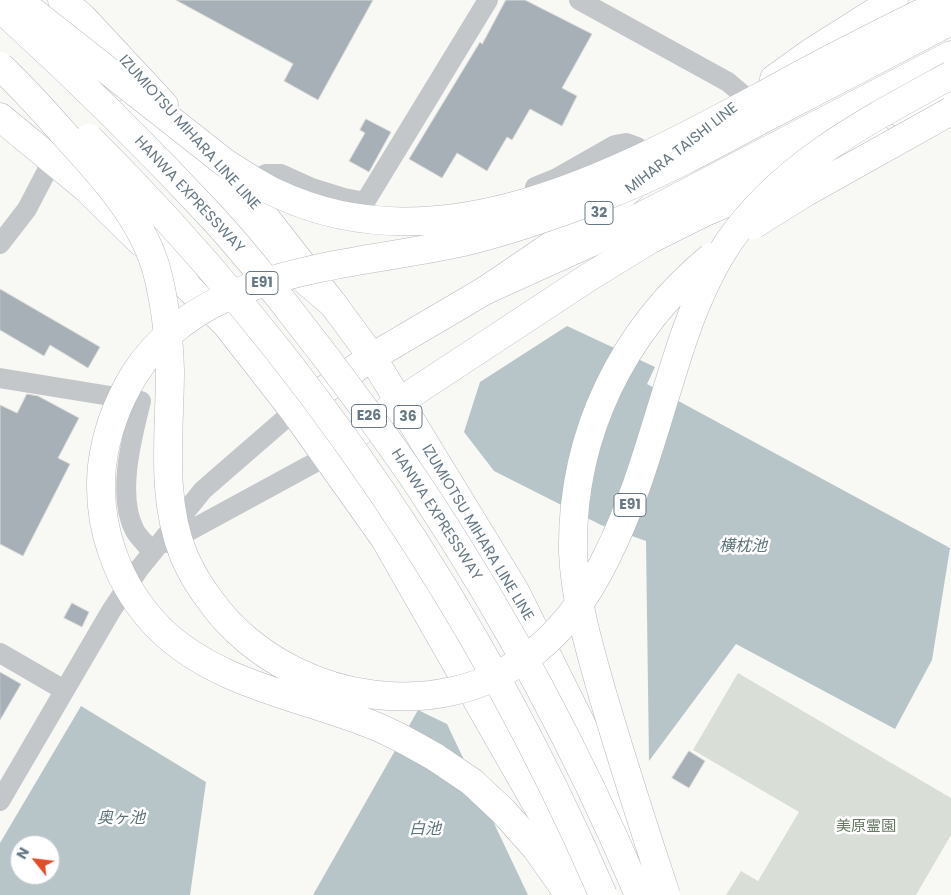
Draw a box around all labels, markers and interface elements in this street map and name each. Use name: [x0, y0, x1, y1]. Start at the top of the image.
street label: IZUMIOTSU MIHARA LINE LINE: [115, 52, 263, 214]
street label: MIHARA TAISHI LINE: [622, 100, 742, 198]
street label: HANWA EXPRESSWAY: [130, 133, 248, 257]
road number: 32: [585, 202, 613, 224]
road number: E91: [246, 272, 278, 294]
road number: E26: [352, 404, 386, 428]
road number: 36: [394, 406, 422, 428]
street label: IZUMIOTSU MIHARA LINE LINE: [417, 442, 537, 624]
street label: HANWA EXPRESSWAY: [387, 446, 485, 584]
road number: E91: [614, 494, 646, 516]
water label: 横枕池: [719, 537, 767, 557]
water label: 奥ヶ池: [97, 809, 145, 829]
park label: 美原霊園: [836, 818, 896, 836]
water label: 白池: [409, 820, 441, 840]
north arrow: [10, 835, 60, 885]
text: N: [11, 844, 34, 863]

